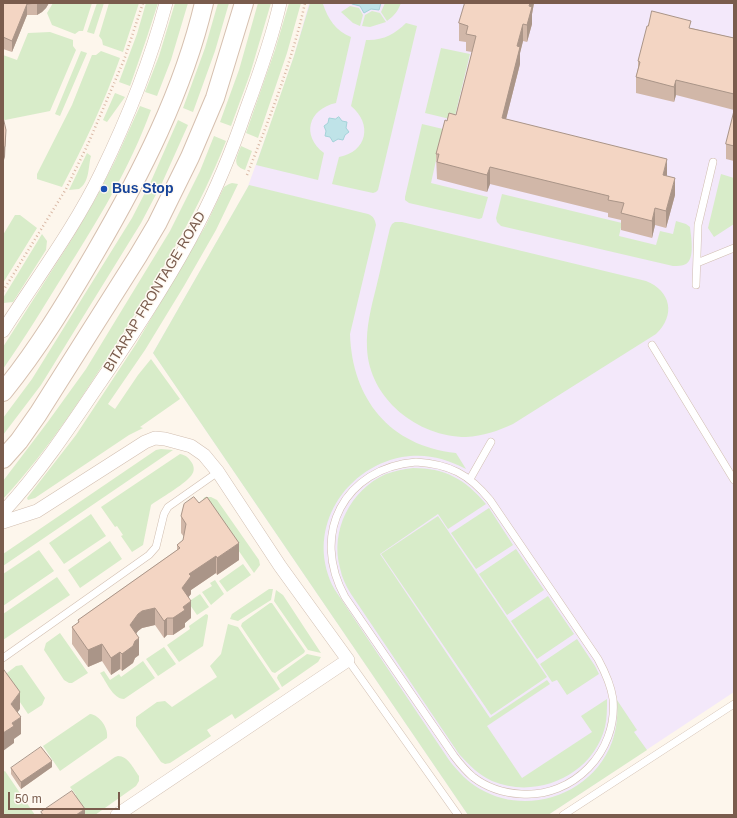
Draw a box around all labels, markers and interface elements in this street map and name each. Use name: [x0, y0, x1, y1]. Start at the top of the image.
place label: Bus Stop: [112, 181, 173, 197]
marker: Bus Stop: [99, 184, 109, 194]
street label: BITARAP FRONTAGE ROAD: [100, 209, 210, 375]
scale bar: [10, 784, 122, 810]
text: 50 m: [15, 792, 42, 806]

